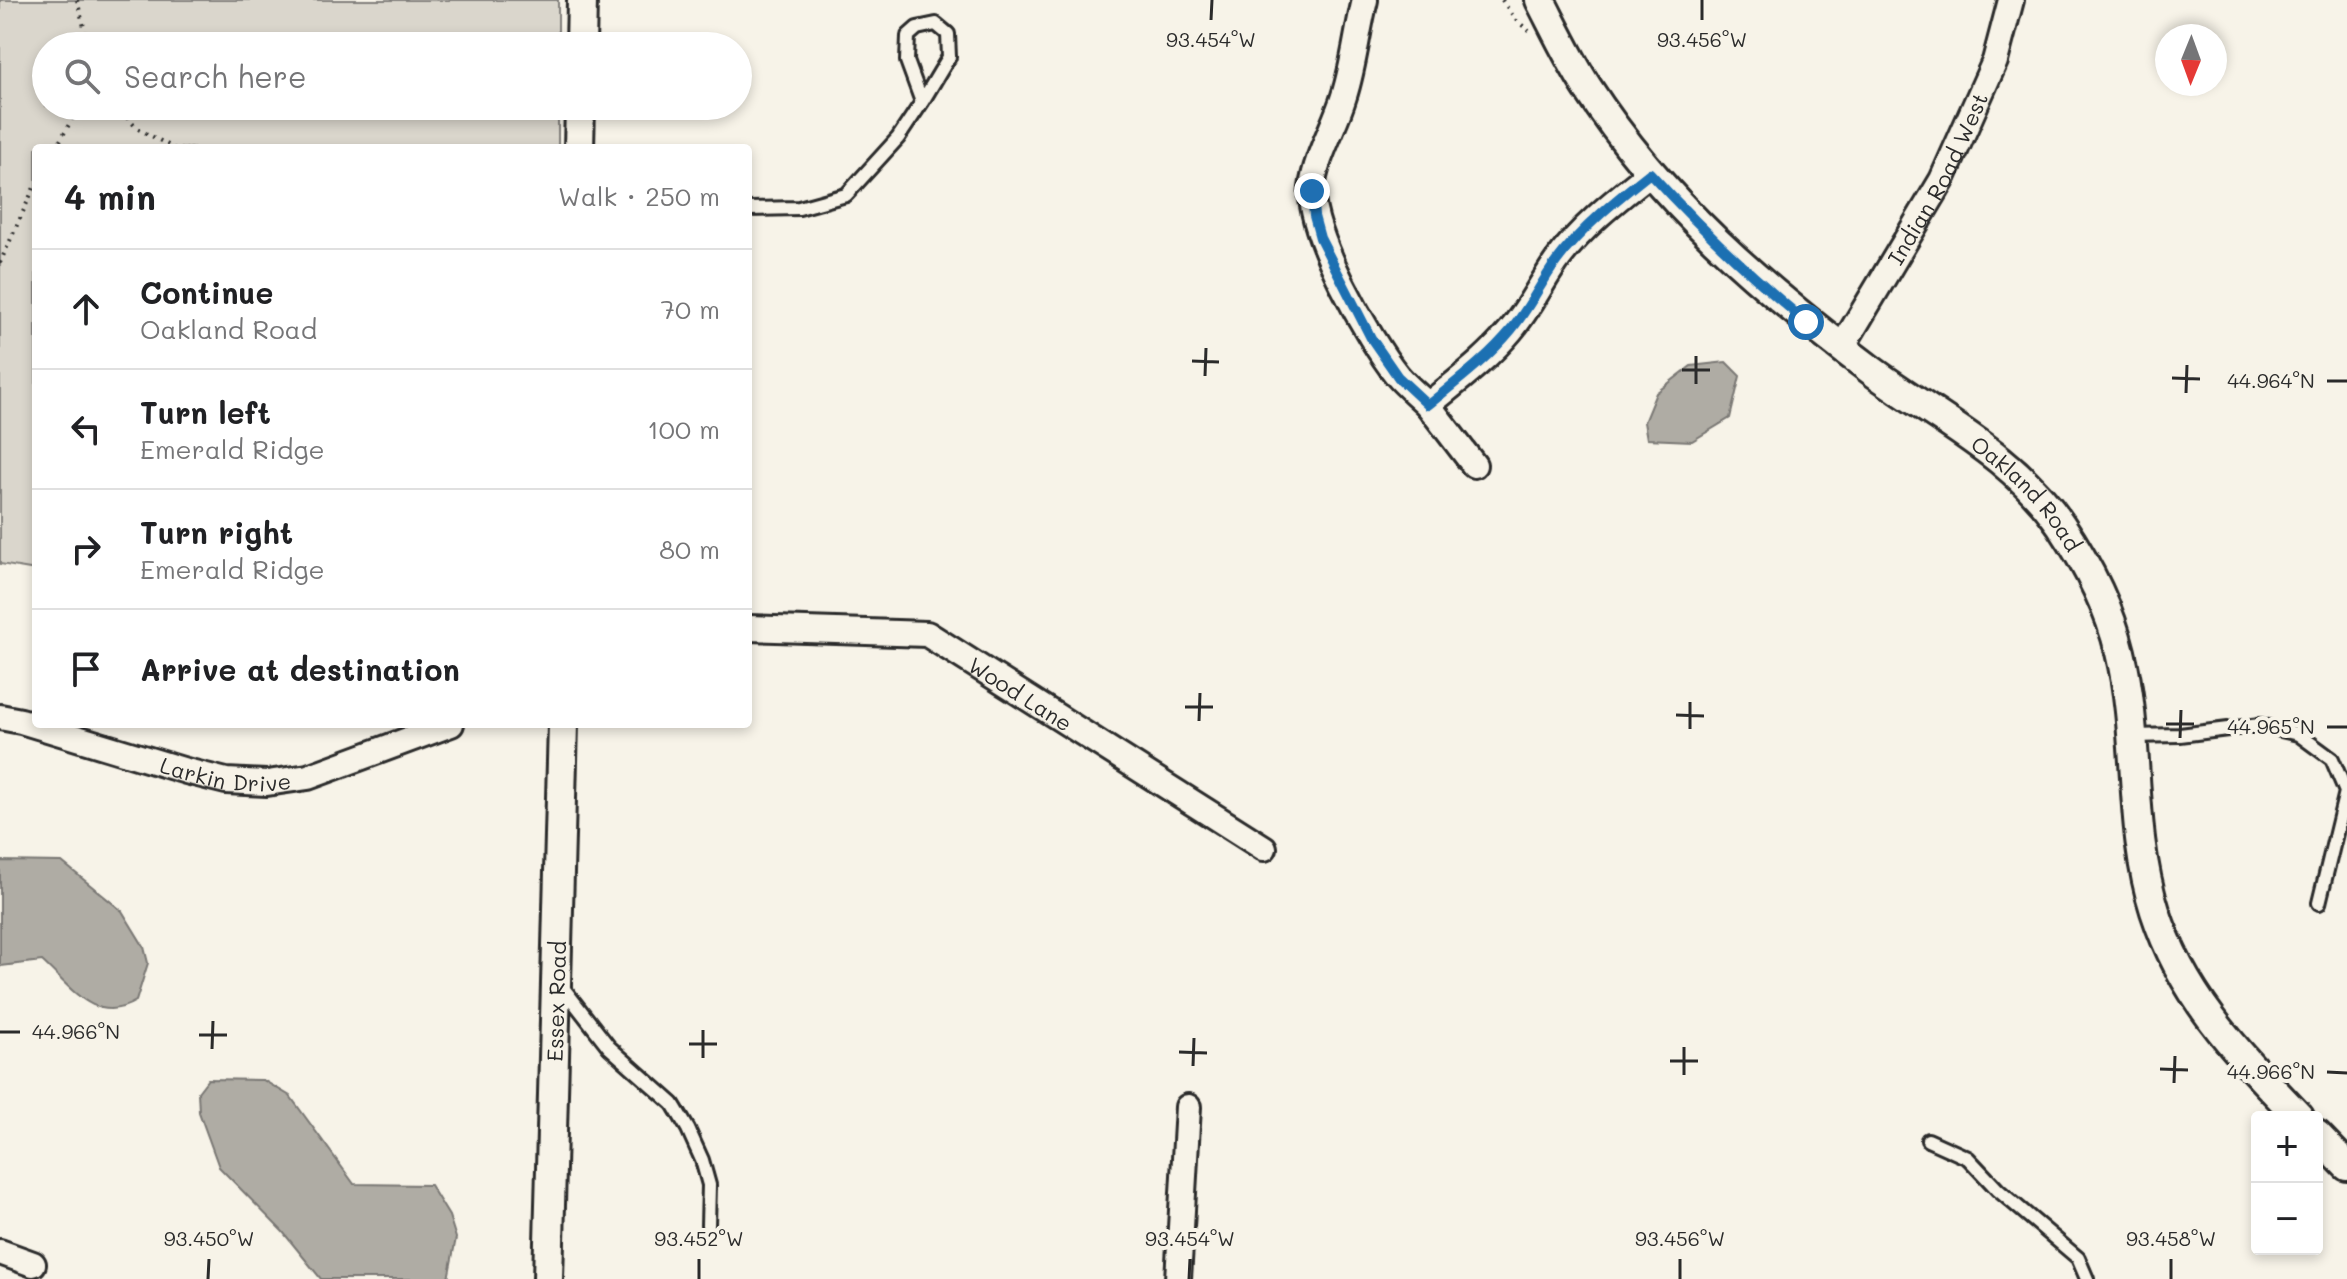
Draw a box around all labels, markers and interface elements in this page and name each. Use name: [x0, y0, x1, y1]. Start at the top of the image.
north arrow: [2155, 24, 2227, 96]
text: 93.454°W: [1166, 26, 1256, 52]
text: 93.456°W: [1657, 26, 1747, 52]
search box: [32, 32, 752, 120]
icon: search: [60, 54, 104, 98]
text: Search here: [124, 56, 307, 96]
street label: Indian Road West: [1880, 88, 1994, 270]
route end: [1294, 173, 1330, 209]
text: 4 min: [64, 174, 156, 219]
text: Walk · 250 m: [558, 179, 720, 213]
text: Continue: [140, 272, 273, 312]
icon: ahead: [64, 287, 108, 331]
text: 70 m: [660, 292, 720, 326]
route start: [1788, 304, 1824, 340]
text: Oakland Road: [140, 312, 317, 346]
text: 44.964°N: [2227, 367, 2315, 393]
text: Turn left: [140, 392, 271, 432]
icon: left: [64, 407, 108, 451]
text: 100 m: [647, 412, 720, 446]
street label: Oakland Road: [1966, 429, 2089, 556]
text: Emerald Ridge: [140, 432, 325, 466]
text: Turn right: [140, 512, 293, 552]
icon: right: [64, 527, 108, 571]
text: 80 m: [659, 532, 720, 566]
text: Emerald Ridge: [140, 552, 325, 586]
icon: arrive: [64, 647, 108, 691]
text: Arrive at destination: [140, 649, 460, 689]
street label: Wood Lane: [963, 650, 1078, 737]
text: 44.965°N: [2227, 713, 2315, 739]
street label: Larkin Drive: [157, 750, 293, 798]
street label: Essex Road: [539, 940, 572, 1062]
text: 44.966°N: [32, 1018, 120, 1044]
text: 44.966°N: [2227, 1058, 2315, 1084]
map controls: [2251, 1111, 2323, 1255]
button: +: [2251, 1111, 2323, 1183]
button: −: [2251, 1183, 2323, 1255]
text: 93.450°W: [164, 1225, 254, 1251]
text: 93.452°W: [654, 1225, 744, 1251]
text: 93.454°W: [1145, 1225, 1235, 1251]
text: 93.456°W: [1635, 1225, 1725, 1251]
text: 93.458°W: [2126, 1225, 2216, 1251]

